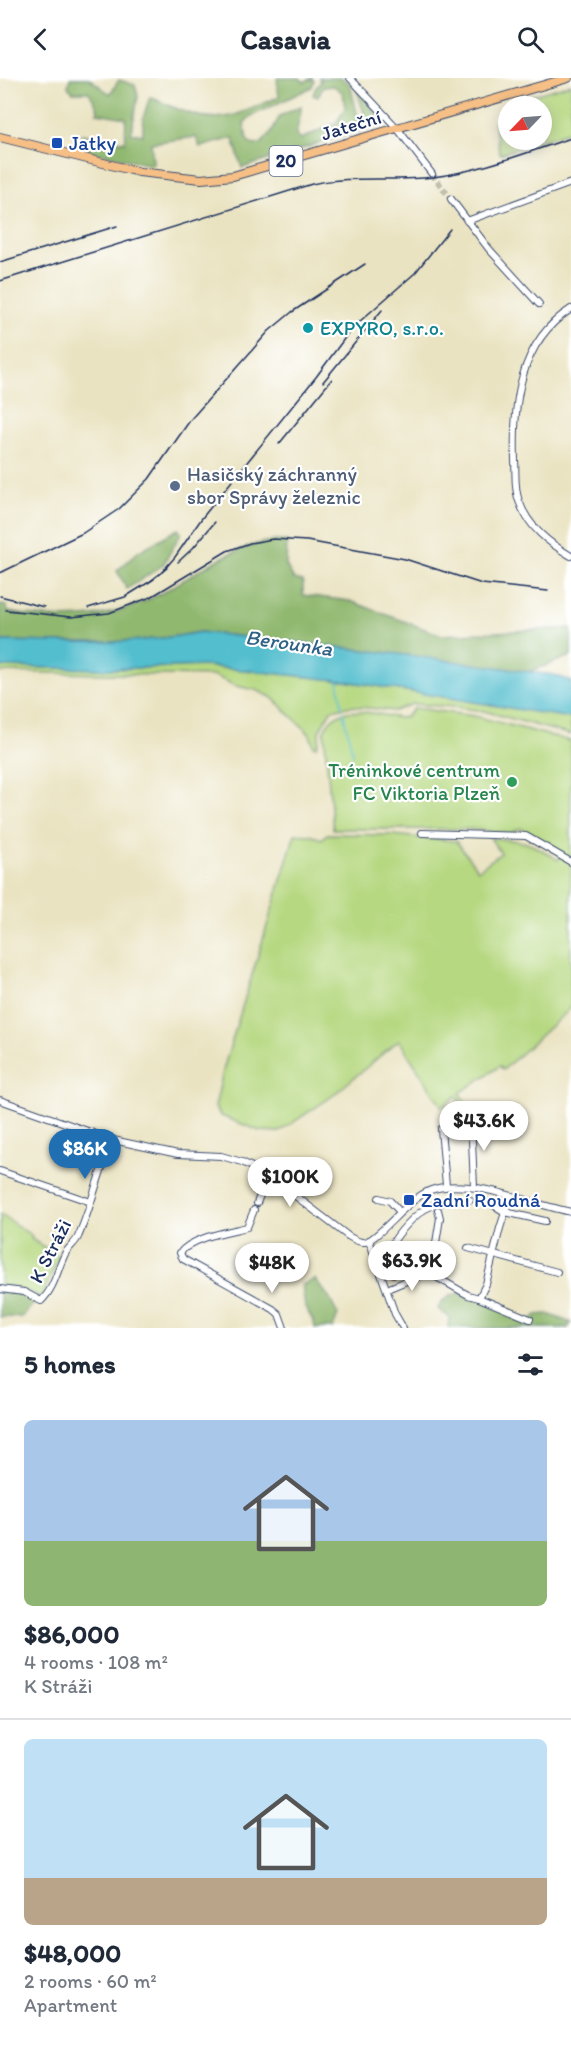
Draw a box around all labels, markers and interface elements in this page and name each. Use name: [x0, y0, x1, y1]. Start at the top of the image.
icon: back: [24, 23, 57, 56]
text: Casavia: [240, 23, 331, 56]
icon: search: [514, 23, 547, 56]
north arrow: [498, 96, 552, 150]
map controls: [498, 96, 552, 150]
street label: Jateční: [318, 104, 384, 146]
place label: Jatky: [69, 131, 116, 155]
marker: Jatky: [50, 136, 64, 150]
road number: 20: [270, 146, 302, 176]
place label: EXPYRO, s.r.o.: [320, 316, 444, 340]
marker: EXPYRO, s.r.o.: [301, 321, 315, 335]
place label: Hasičský záchranný sbor Správy železnic: [187, 462, 361, 509]
marker: Hasičský záchranný sbor Správy železnic: [168, 479, 182, 493]
water label: Berounka: [244, 624, 334, 661]
place label: Tréninkové centrum FC Viktoria Plzeň: [328, 758, 500, 805]
marker: Tréninkové centrum FC Viktoria Plzeň: [505, 775, 519, 789]
pin: $43.6K: [435, 1101, 533, 1152]
text: $43.6K: [453, 1108, 515, 1132]
pin: $86K: [49, 1129, 121, 1180]
text: $86K: [63, 1136, 107, 1160]
pin: $100K: [248, 1157, 332, 1208]
text: $100K: [262, 1164, 318, 1188]
place label: Zadní Roudná: [421, 1188, 541, 1212]
marker: Zadní Roudná: [402, 1193, 416, 1207]
street label: K Stráži: [24, 1215, 76, 1287]
pin: $63.9K: [363, 1241, 461, 1292]
pin: $48K: [236, 1243, 308, 1294]
text: $63.9K: [382, 1248, 442, 1272]
text: $48K: [249, 1250, 295, 1274]
text: 5 homes: [24, 1348, 116, 1380]
icon: filters: [514, 1348, 547, 1381]
icon: home: [232, 1459, 340, 1567]
text: $86,000: [24, 1618, 119, 1650]
text: 4 rooms · 108 m²: [24, 1650, 168, 1674]
text: K Stráži: [24, 1674, 92, 1698]
icon: home: [232, 1778, 340, 1886]
text: $48,000: [24, 1937, 121, 1969]
text: 2 rooms · 60 m²: [24, 1969, 157, 1993]
text: Apartment: [24, 1993, 117, 2017]

